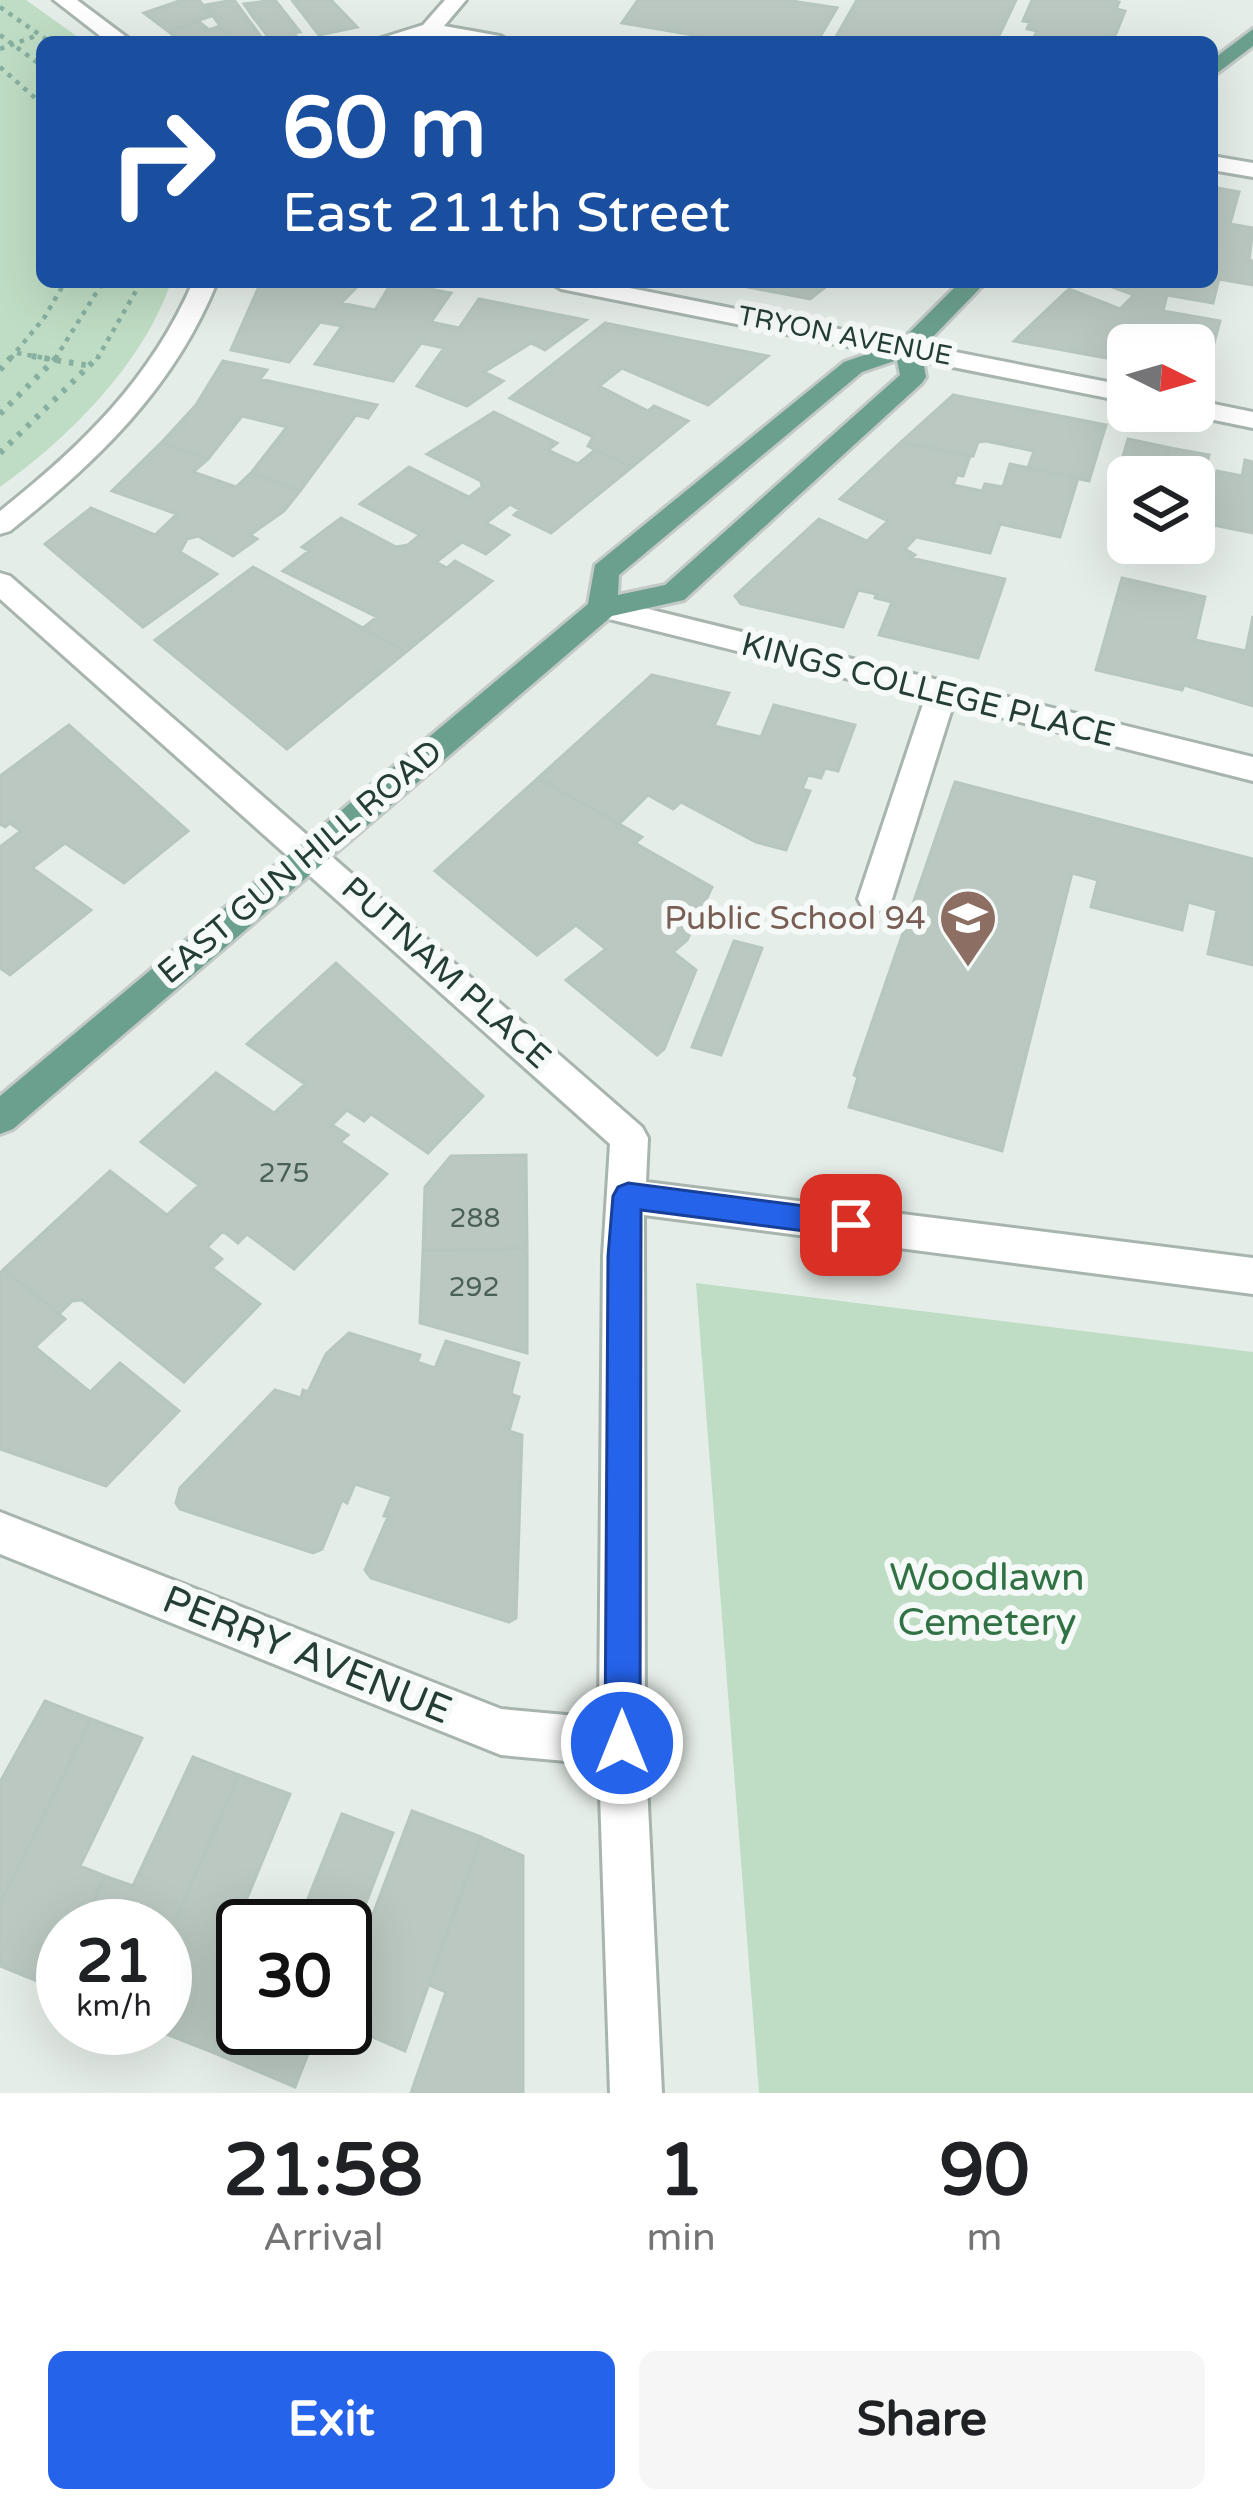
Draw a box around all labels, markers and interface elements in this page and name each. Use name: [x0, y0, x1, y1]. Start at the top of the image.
text: 60 m: [282, 79, 486, 180]
icon: right: [84, 84, 240, 240]
text: East 211th Street: [282, 181, 730, 246]
street label: TRYON AVENUE: [735, 299, 955, 373]
north arrow: [1107, 324, 1215, 432]
map controls: [1107, 324, 1215, 564]
button: layers: [1107, 456, 1215, 564]
street label: KINGS COLLEGE PLACE: [737, 625, 1119, 755]
street label: EAST GUN HILL ROAD: [150, 732, 450, 992]
street label: PUTNAM PLACE: [334, 869, 558, 1077]
school or university icon: Public School 94: [937, 887, 999, 969]
place label: Public School 94: [664, 899, 926, 938]
house number: 275: [259, 1157, 309, 1190]
pin: [800, 1174, 902, 1276]
icon: arrive: [818, 1192, 884, 1258]
house number: 288: [450, 1202, 500, 1235]
house number: 292: [449, 1271, 499, 1304]
park label: Woodlawn Cemetery: [889, 1554, 1085, 1646]
street label: PERRY AVENUE: [156, 1576, 458, 1734]
position arrow: [559, 1680, 685, 1806]
speed limit sign: 30: [216, 1899, 372, 2055]
text: 21: [76, 1926, 152, 1998]
text: km/h: [76, 1988, 152, 2025]
text: 21:58: [223, 2128, 423, 2215]
text: 1: [658, 2128, 704, 2215]
text: 90: [939, 2128, 1030, 2215]
text: Arrival: [263, 2214, 383, 2261]
text: min: [646, 2214, 716, 2261]
text: m: [966, 2214, 1002, 2261]
button: Exit: [48, 2351, 615, 2489]
button: Share: [639, 2351, 1205, 2489]

